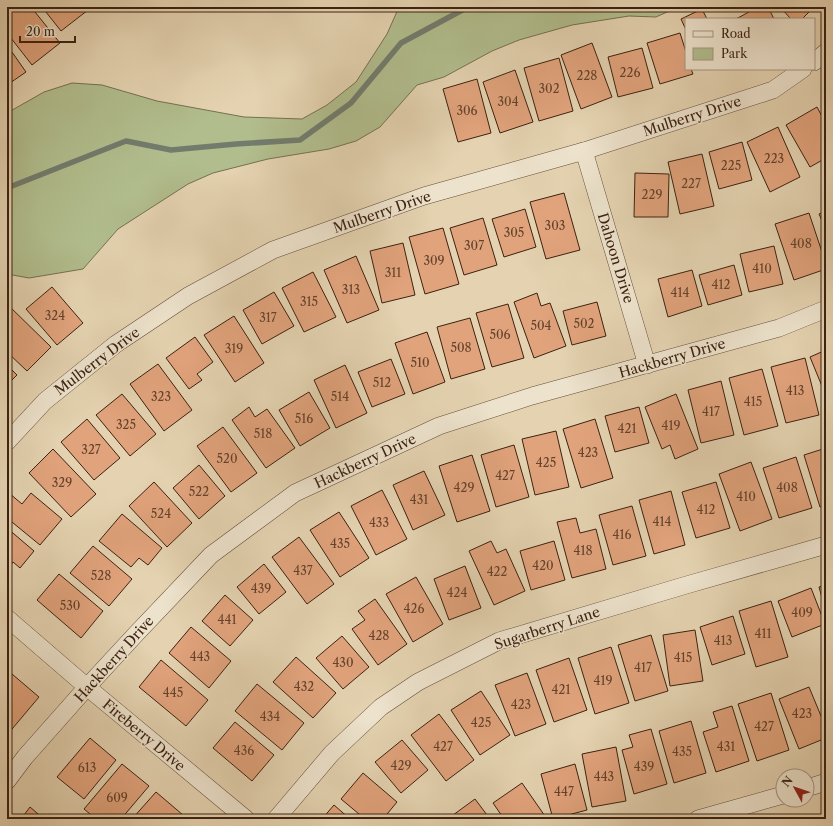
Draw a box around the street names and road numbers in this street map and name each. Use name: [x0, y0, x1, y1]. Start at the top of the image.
street label: Mulberry Drive: [641, 92, 744, 140]
street label: Mulberry Drive: [331, 187, 433, 237]
street label: Dahoon Drive: [594, 211, 638, 306]
street label: Mulberry Drive: [51, 323, 143, 399]
street label: Hackberry Drive: [617, 334, 728, 382]
street label: Hackberry Drive: [311, 429, 419, 492]
street label: Sugarberry Lane: [492, 602, 602, 654]
street label: Hackberry Drive: [70, 612, 158, 706]
street label: Fireberry Drive: [99, 695, 189, 775]

